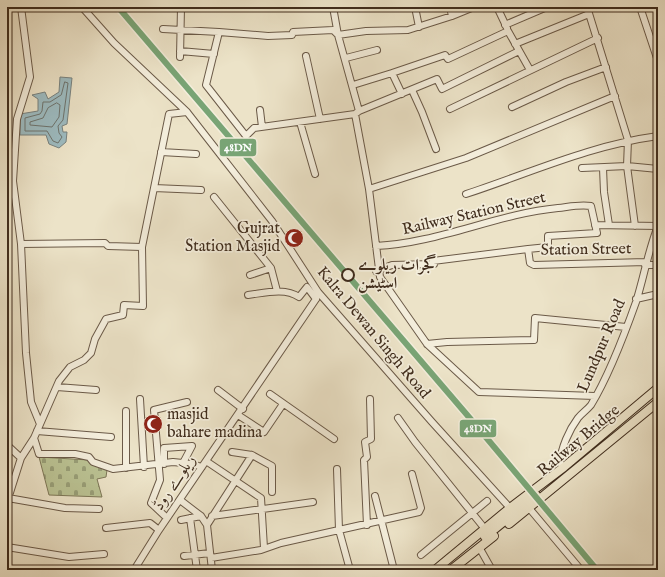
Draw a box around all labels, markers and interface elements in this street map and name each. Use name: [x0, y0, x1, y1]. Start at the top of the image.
line badge: 48DN: [219, 138, 257, 157]
text: 48DN: [223, 141, 252, 155]
street label: Railway Station Street: [400, 188, 548, 240]
place label: Gujrat Station Masjid: [185, 219, 281, 257]
mosque icon: Gujrat Station Masjid: [283, 227, 305, 249]
street label: Station Street: [541, 239, 632, 261]
place label: گجرات ریلوے اسٹیشن: [358, 254, 437, 294]
street label: Kalra Dewan Singh Road: [312, 263, 435, 404]
marker: گجرات ریلوے اسٹیشن: [341, 268, 355, 282]
street label: Lundpur Road: [573, 296, 631, 396]
street label: Railway Bridge: [534, 401, 624, 481]
place label: masjid bahare madina: [167, 405, 262, 443]
mosque icon: masjid bahare madina: [142, 413, 164, 435]
line badge: 48DN: [459, 419, 497, 438]
text: 48DN: [463, 422, 492, 436]
street label: ریلوے روڈ: [148, 451, 201, 515]

